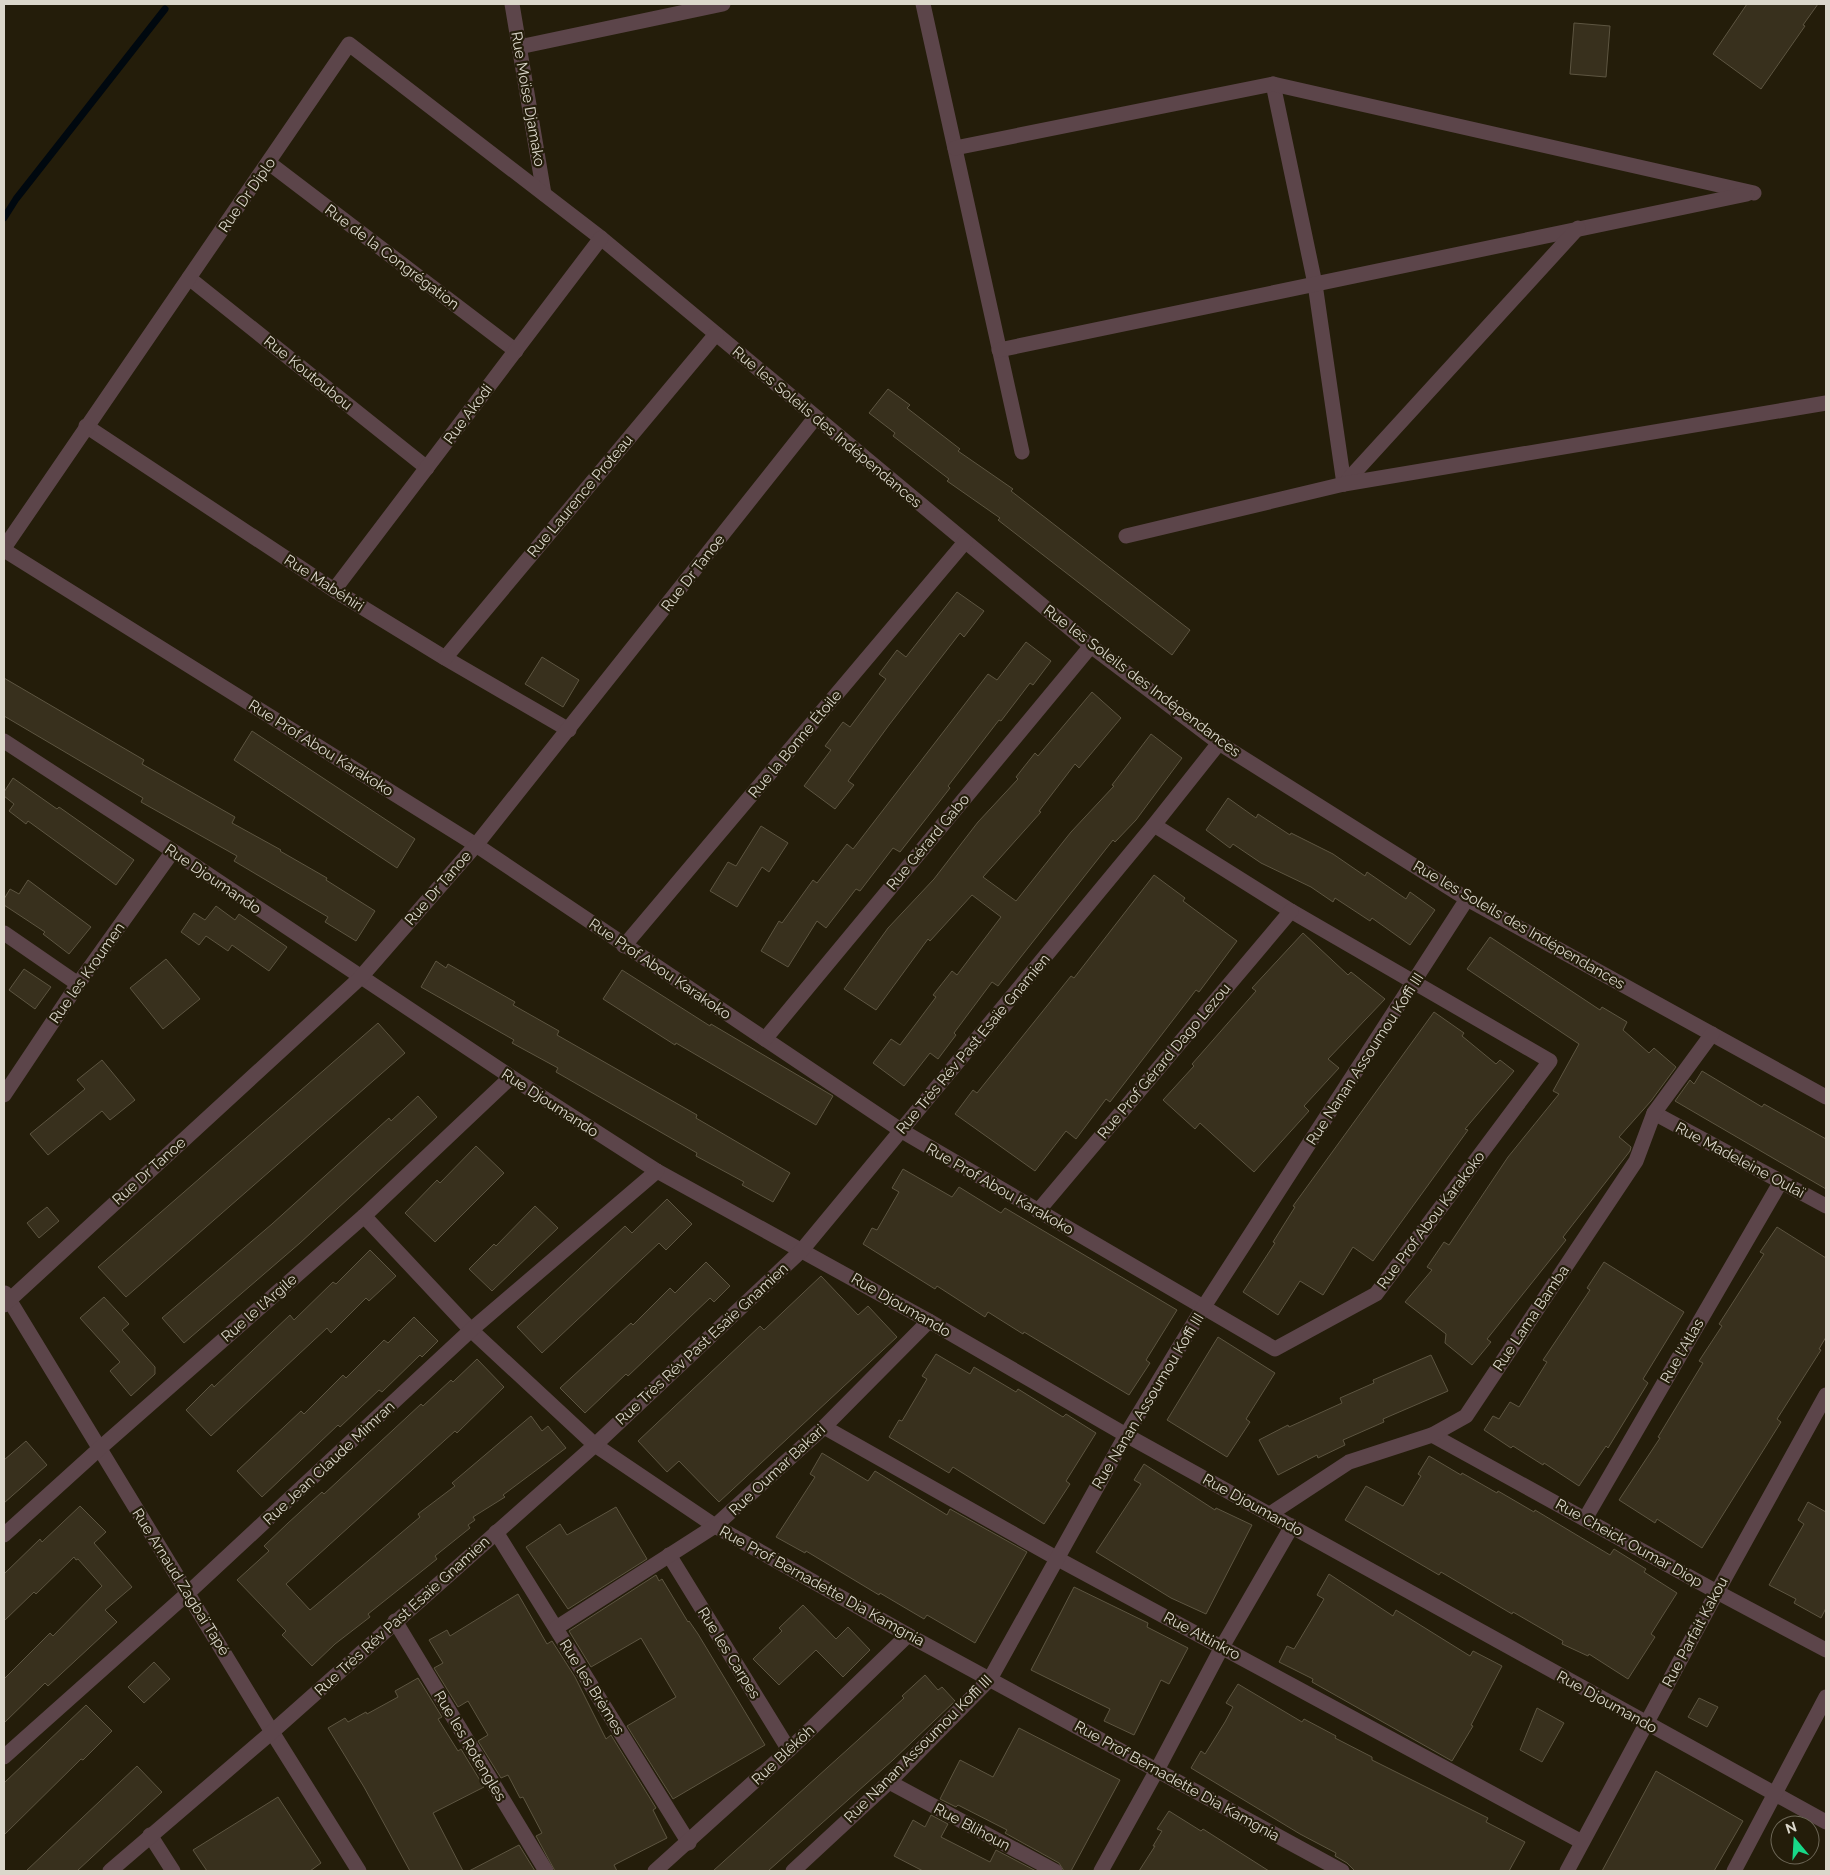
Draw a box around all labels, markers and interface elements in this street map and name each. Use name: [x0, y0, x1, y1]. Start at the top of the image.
street label: Rue Moïse Djamako: [507, 30, 549, 168]
street label: Rue Dr Diplo: [215, 154, 279, 236]
street label: Rue de la Congrégation: [321, 201, 463, 313]
street label: Rue Koutoubou: [260, 332, 356, 414]
street label: Rue les Soleils des Indépendances: [729, 342, 925, 512]
street label: Rue Akodi: [440, 381, 496, 447]
street label: Rue Laurence Proteau: [523, 431, 637, 561]
street label: Rue Dr Tanoe: [657, 531, 729, 615]
street label: Rue Mabéhiri: [281, 551, 367, 615]
street label: Rue les Soleils des Indépendances: [1040, 601, 1244, 761]
street label: Rue la Bonne Étoile: [745, 686, 846, 802]
street label: Rue Prof Abou Karakoko: [245, 696, 397, 800]
street label: Rue Gérard Gabo: [883, 790, 973, 894]
street label: Rue Djoumando: [161, 840, 265, 918]
street label: Rue Dr Tanoe: [401, 847, 475, 929]
street label: Rue les Soleils des Indépendances: [1410, 857, 1628, 993]
street label: Rue Prof Abou Karakoko: [586, 915, 735, 1023]
street label: Rue les Kroumen: [45, 919, 129, 1027]
street label: Rue Très Rév Past Esaïe Gnamien: [892, 950, 1054, 1138]
street label: Rue Nanan Assoumou Koffi III: [1303, 970, 1427, 1148]
street label: Rue Prof Gérard Dago Lezou: [1094, 980, 1234, 1142]
street label: Rue Djoumando: [498, 1065, 602, 1141]
street label: Rue Madeleine Oulaï: [1672, 1118, 1808, 1202]
street label: Rue Dr Tanoe: [109, 1133, 190, 1209]
street label: Rue Prof Abou Karakoko: [923, 1139, 1077, 1239]
street label: Rue Prof Abou Karakoko: [1373, 1148, 1489, 1292]
street label: Rue Très Rév Past Esaïe Gnamien: [612, 1259, 792, 1429]
street label: Rue Lama Bamba: [1489, 1262, 1573, 1374]
street label: Rue Djoumando: [848, 1269, 954, 1341]
street label: Rue le l'Argile: [217, 1270, 301, 1346]
street label: Rue Nanan Assoumou Koffi III: [1088, 1310, 1208, 1492]
street label: Rue l'Atlas: [1656, 1316, 1708, 1386]
street label: Rue Jean Claude Mimran: [260, 1397, 398, 1529]
street label: Rue Oumar Bakari: [725, 1421, 829, 1519]
street label: Rue Djoumando: [1200, 1470, 1306, 1540]
street label: Rue Cheick Oumar Diop: [1552, 1495, 1706, 1591]
street label: Rue Arnaud Zagbaï Tapé: [128, 1505, 234, 1659]
street label: Rue Prof Bernadette Dia Kamgnia: [716, 1522, 928, 1650]
street label: Rue Très Rév Past Esaïe Gnamien: [311, 1533, 493, 1699]
street label: Rue Parfait Kakou: [1658, 1574, 1732, 1690]
street label: Rue les Carpes: [694, 1604, 764, 1702]
street label: Rue Attinkro: [1160, 1608, 1244, 1664]
street label: Rue les Brèmes: [556, 1636, 628, 1738]
street label: Rue Djoumando: [1554, 1667, 1660, 1737]
street label: Rue Nanan Assoumou Koffi III: [840, 1671, 996, 1827]
street label: Rue les Rotengles: [430, 1688, 510, 1804]
street label: Rue Prof Bernadette Dia Kamgnia: [1071, 1717, 1283, 1845]
street label: Rue Blêkôh: [748, 1721, 818, 1789]
street label: Rue Blihoun: [931, 1799, 1013, 1855]
north arrow: [1770, 1815, 1820, 1865]
text: N: [1783, 1818, 1799, 1837]

